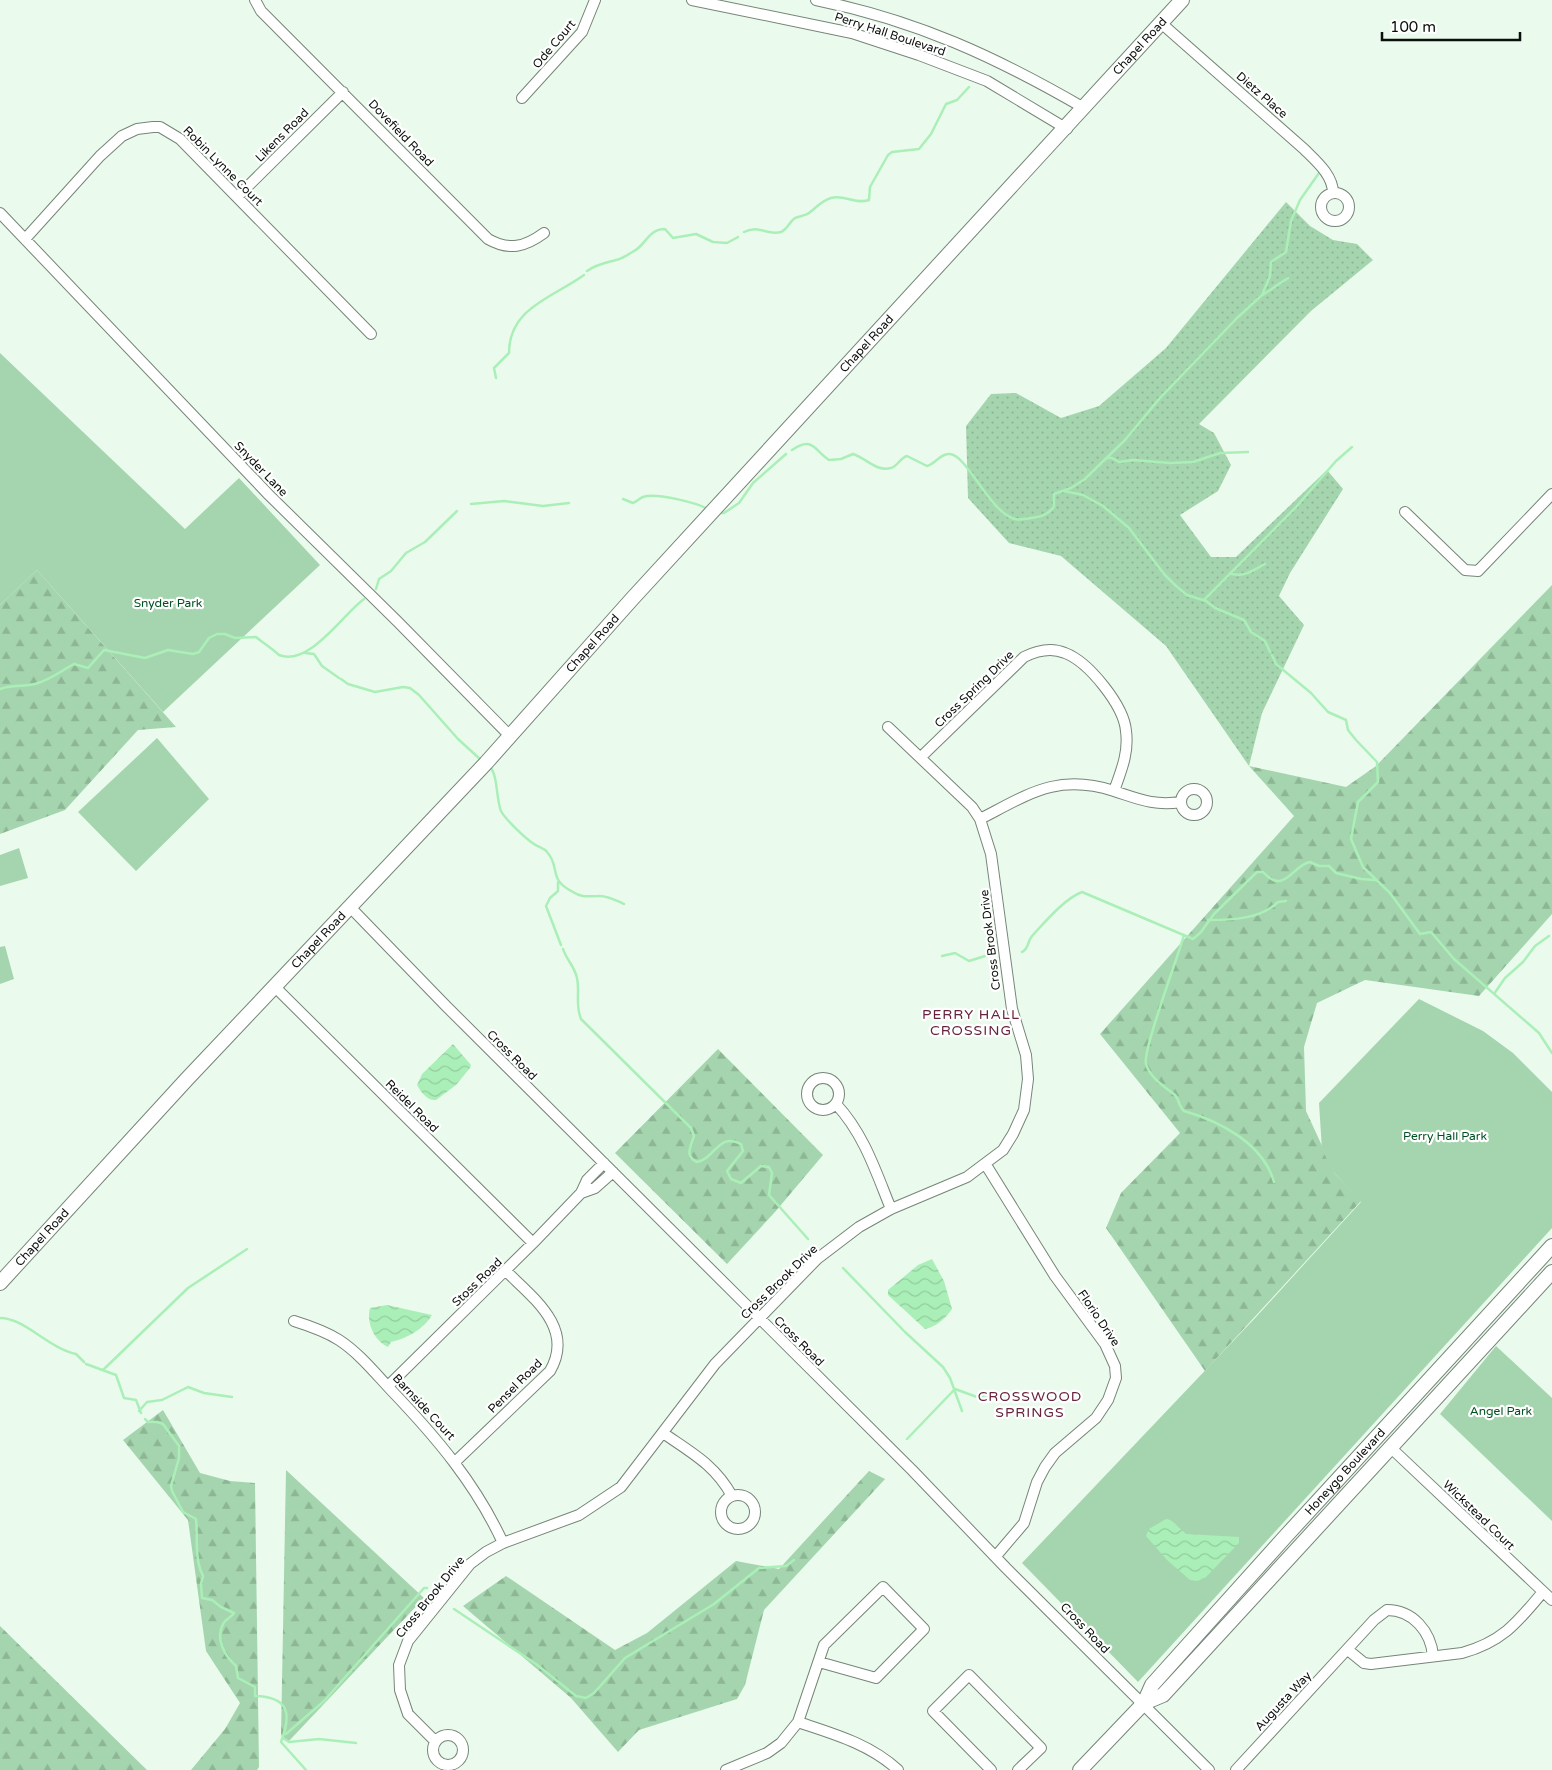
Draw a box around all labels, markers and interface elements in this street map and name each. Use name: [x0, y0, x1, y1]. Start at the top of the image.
street label: Perry Hall Boulevard: [833, 9, 947, 59]
scale bar: [1382, 10, 1520, 42]
street label: Chapel Road: [1110, 14, 1170, 78]
street label: Ode Court: [530, 17, 579, 71]
text: 100 m: [1390, 18, 1436, 36]
street label: Dietz Place: [1234, 69, 1291, 121]
street label: Dovefield Road: [366, 97, 436, 169]
street label: Likens Road: [252, 105, 312, 165]
street label: Robin Lynne Court: [180, 123, 266, 209]
street label: Chapel Road: [837, 312, 896, 375]
street label: Snyder Lane: [231, 439, 291, 499]
park label: Snyder Park: [134, 596, 203, 610]
street label: Chapel Road: [563, 611, 622, 675]
street label: Cross Spring Drive: [932, 647, 1017, 730]
street label: Cross Brook Drive: [977, 889, 1003, 991]
street label: Chapel Road: [288, 909, 349, 971]
district label: PERRY HALL CROSSING: [922, 1006, 1020, 1039]
street label: Cross Road: [484, 1027, 540, 1083]
street label: Reidel Road: [383, 1077, 441, 1135]
park label: Perry Hall Park: [1403, 1129, 1487, 1143]
street label: Chapel Road: [12, 1206, 72, 1269]
street label: Cross Brook Drive: [738, 1242, 820, 1322]
street label: Stoss Road: [449, 1255, 505, 1309]
street label: Florio Drive: [1075, 1287, 1123, 1349]
street label: Cross Road: [771, 1313, 827, 1369]
street label: Pensel Road: [485, 1356, 545, 1416]
street label: Barnside Court: [390, 1371, 458, 1443]
district label: CROSSWOOD SPRINGS: [978, 1388, 1082, 1421]
park label: Angel Park: [1470, 1404, 1533, 1418]
street label: Honeygo Boulevard: [1302, 1426, 1388, 1518]
street label: Wickstead Court: [1440, 1477, 1518, 1553]
street label: Cross Brook Drive: [393, 1553, 467, 1641]
street label: Cross Road: [1057, 1600, 1113, 1656]
street label: Augusta Way: [1252, 1668, 1314, 1734]

